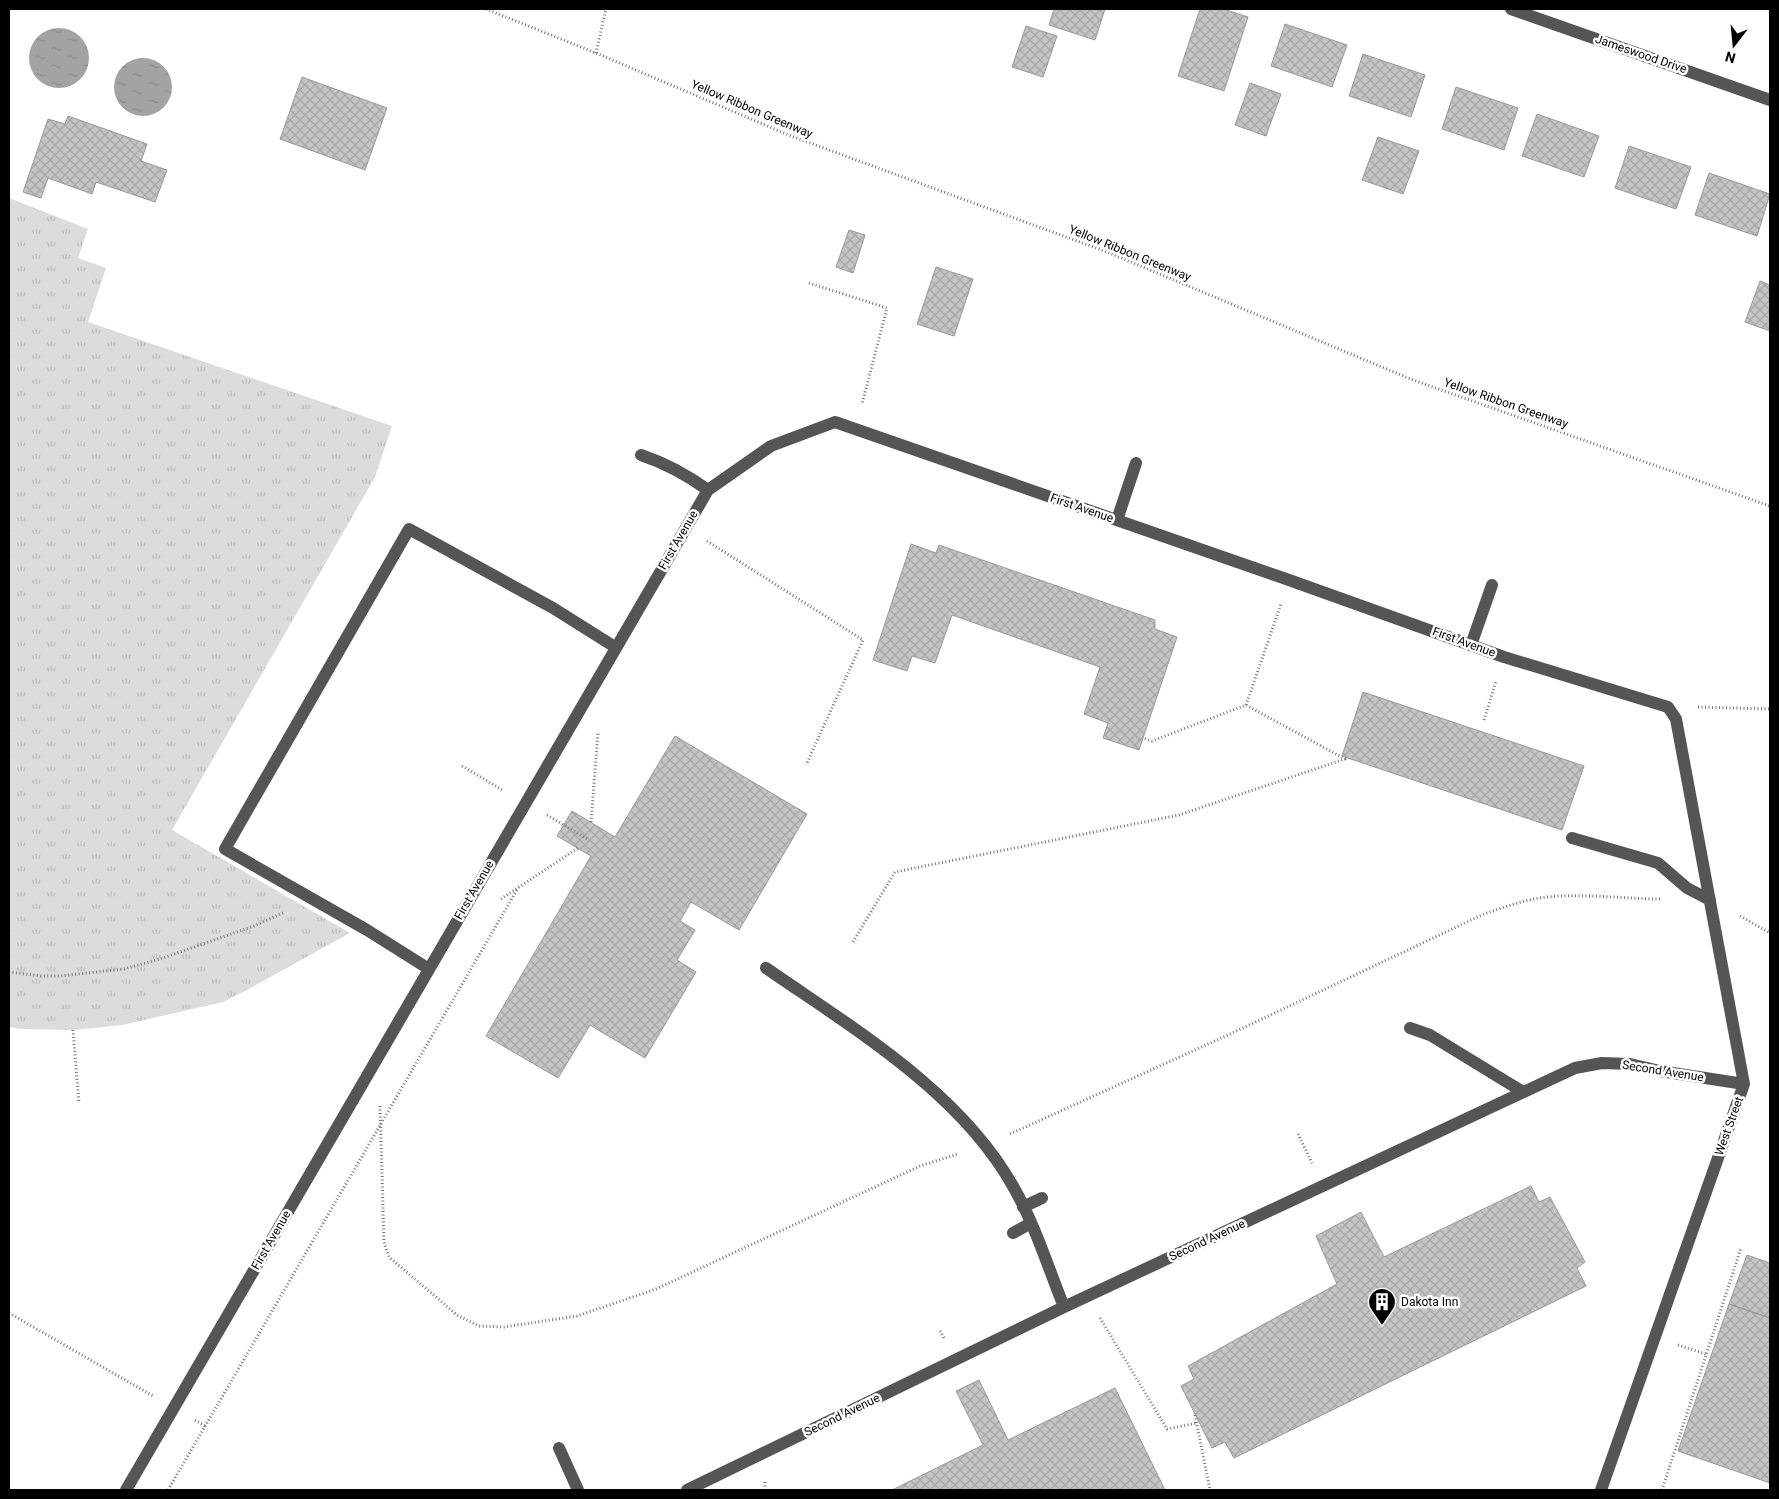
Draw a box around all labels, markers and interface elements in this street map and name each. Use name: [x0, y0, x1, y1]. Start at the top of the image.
north arrow: [1709, 20, 1759, 70]
street label: Jameswood Drive: [1594, 32, 1688, 76]
text: N: [1723, 48, 1737, 67]
street label: Yellow Ribbon Greenway: [689, 77, 815, 141]
street label: Yellow Ribbon Greenway: [1067, 222, 1194, 284]
street label: Yellow Ribbon Greenway: [1442, 375, 1570, 431]
street label: First Avenue: [1049, 491, 1115, 525]
street label: First Avenue: [655, 508, 701, 572]
street label: First Avenue: [1431, 624, 1497, 660]
street label: First Avenue: [451, 858, 497, 922]
street label: Second Avenue: [1621, 1058, 1705, 1084]
street label: West Street: [1712, 1095, 1746, 1157]
street label: First Avenue: [248, 1208, 294, 1272]
street label: Second Avenue: [1167, 1216, 1247, 1264]
building icon: Dakota Inn: [1367, 1287, 1397, 1326]
place label: Dakota Inn: [1401, 1295, 1458, 1309]
street label: Second Avenue: [802, 1391, 882, 1439]

